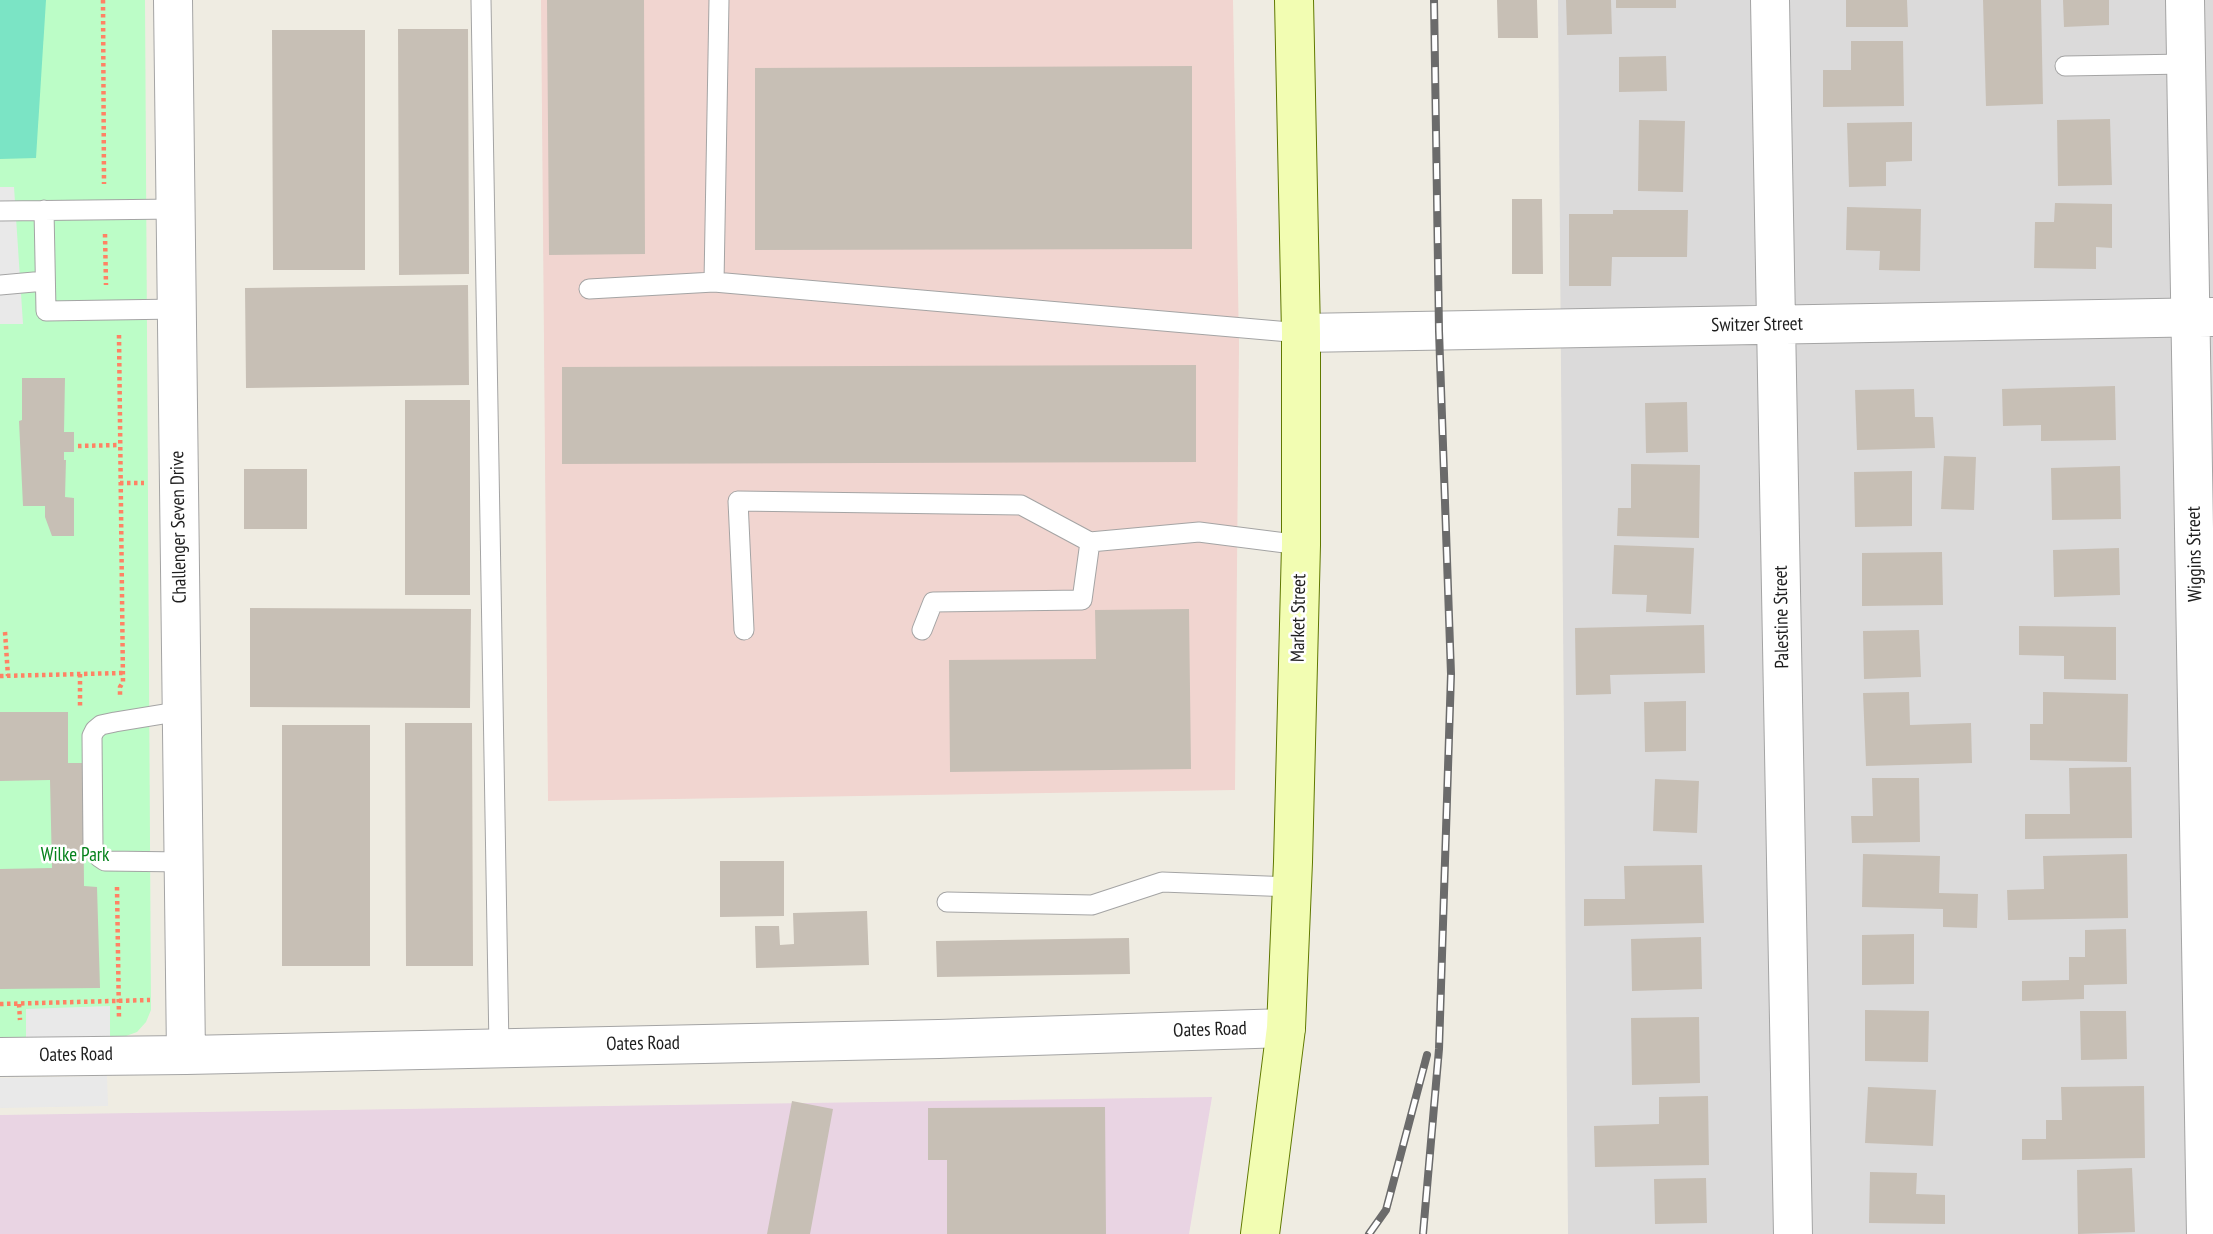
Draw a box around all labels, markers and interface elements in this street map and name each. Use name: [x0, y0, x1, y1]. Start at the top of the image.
street label: Switzer Street: [1711, 313, 1803, 337]
street label: Challenger Seven Drive: [166, 450, 192, 604]
street label: Wiggins Street: [2183, 506, 2207, 602]
street label: Palestine Street: [1770, 565, 1794, 669]
street label: Market Street: [1287, 574, 1311, 662]
park label: Wilke Park: [41, 845, 109, 867]
street label: Oates Road: [1173, 1017, 1247, 1043]
street label: Oates Road: [606, 1032, 680, 1056]
street label: Oates Road: [39, 1043, 113, 1067]

